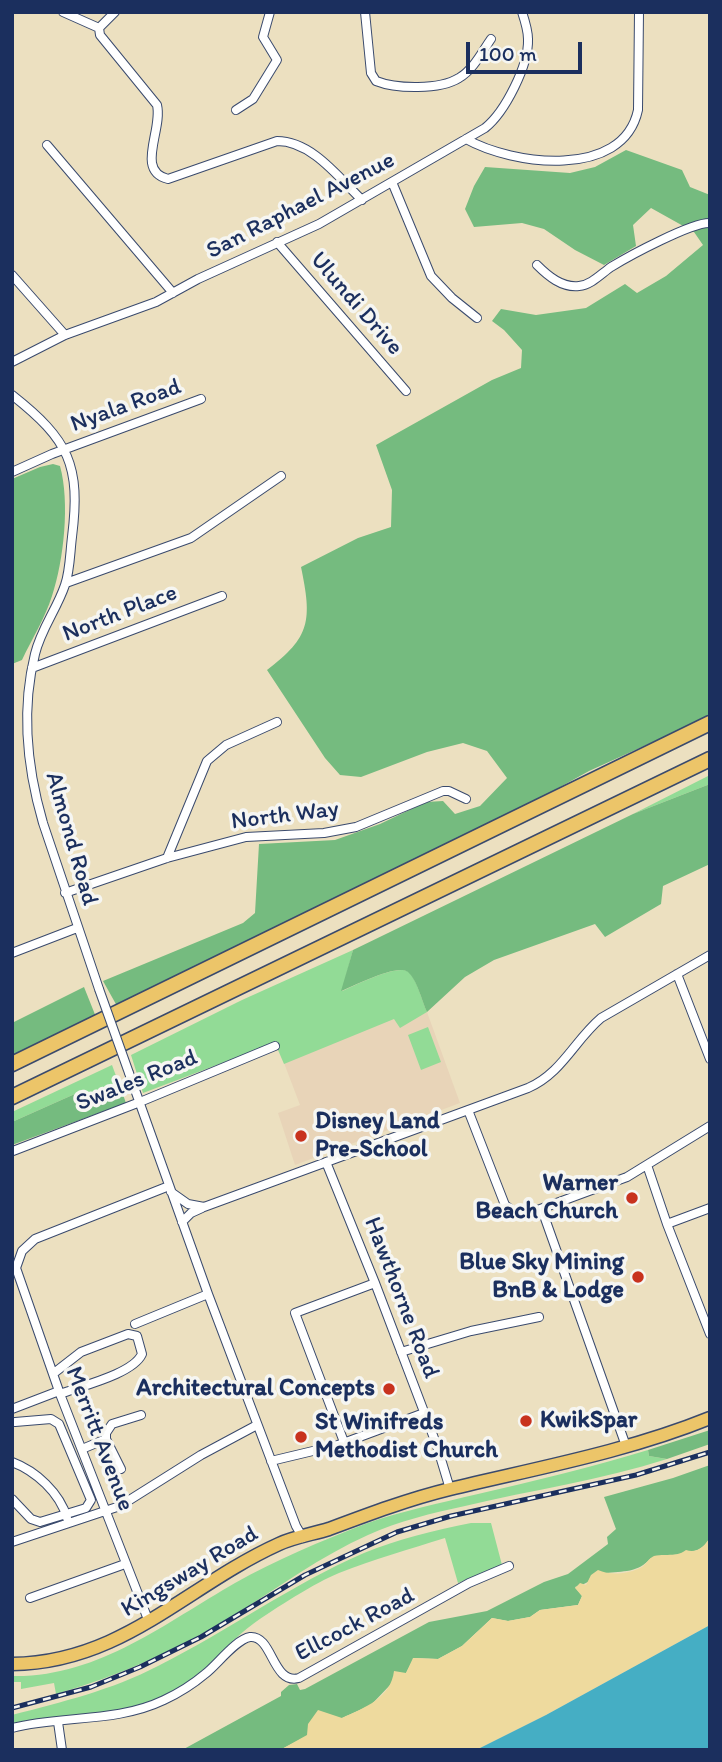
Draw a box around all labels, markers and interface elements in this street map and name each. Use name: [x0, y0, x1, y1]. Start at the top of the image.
scale bar: [470, 28, 586, 72]
text: 100 m: [479, 41, 537, 66]
street label: San Raphael Avenue: [202, 146, 400, 266]
street label: Ulundi Drive: [303, 246, 409, 362]
street label: Nyala Road: [67, 373, 185, 439]
street label: North Place: [59, 579, 181, 649]
street label: Almond Road: [38, 769, 104, 909]
street label: North Way: [229, 795, 341, 837]
street label: Swales Road: [72, 1044, 202, 1118]
place label: Disney Land Pre-School: [315, 1108, 440, 1164]
marker: Disney Land Pre-School: [293, 1128, 309, 1144]
place label: Warner Beach Church: [475, 1170, 618, 1226]
marker: Warner Beach Church: [624, 1190, 640, 1206]
street label: Hawthorne Road: [357, 1213, 445, 1383]
place label: Blue Sky Mining BnB & Lodge: [459, 1249, 624, 1305]
marker: Blue Sky Mining BnB & Lodge: [630, 1269, 646, 1285]
street label: Merritt Avenue: [58, 1363, 140, 1515]
place label: Architectural Concepts: [136, 1375, 375, 1403]
marker: Architectural Concepts: [381, 1381, 397, 1397]
place label: KwikSpar: [540, 1407, 637, 1435]
place label: St Winifreds Methodist Church: [315, 1409, 498, 1465]
marker: KwikSpar: [518, 1413, 534, 1429]
marker: St Winifreds Methodist Church: [293, 1429, 309, 1445]
street label: Kingsway Road: [116, 1520, 264, 1624]
street label: Ellcock Road: [290, 1582, 420, 1668]

